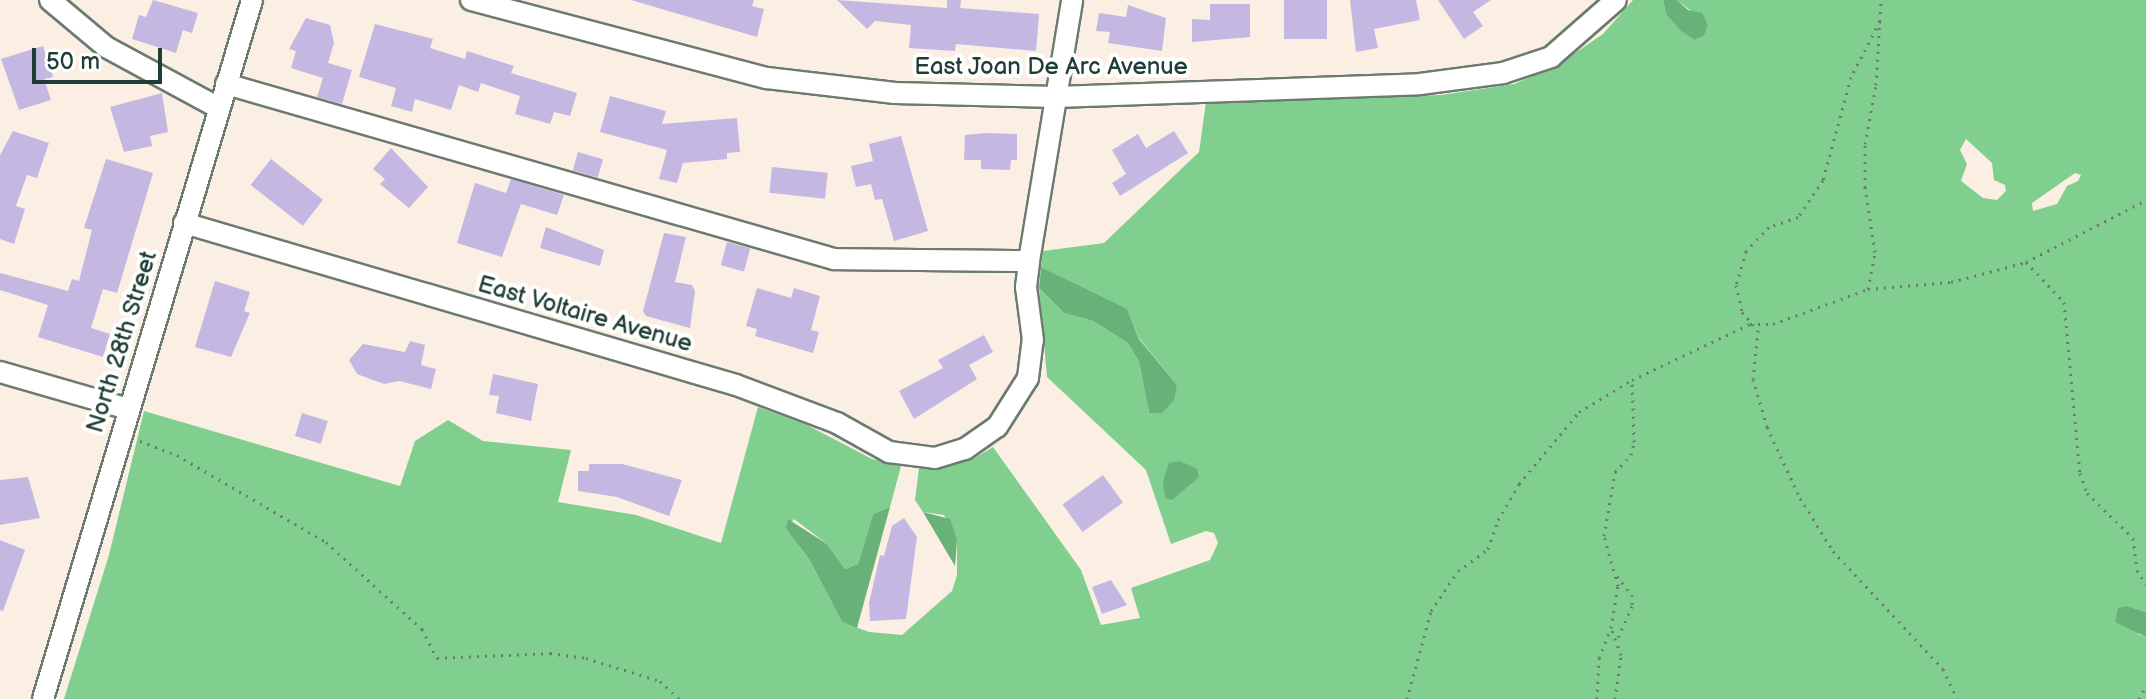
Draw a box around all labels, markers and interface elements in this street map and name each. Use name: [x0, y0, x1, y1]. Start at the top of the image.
scale bar: [36, 32, 166, 82]
text: 50 m: [46, 47, 100, 76]
street label: East Joan De Arc Avenue: [914, 53, 1188, 81]
street label: North 28th Street: [81, 247, 163, 437]
street label: East Voltaire Avenue: [474, 270, 696, 358]

